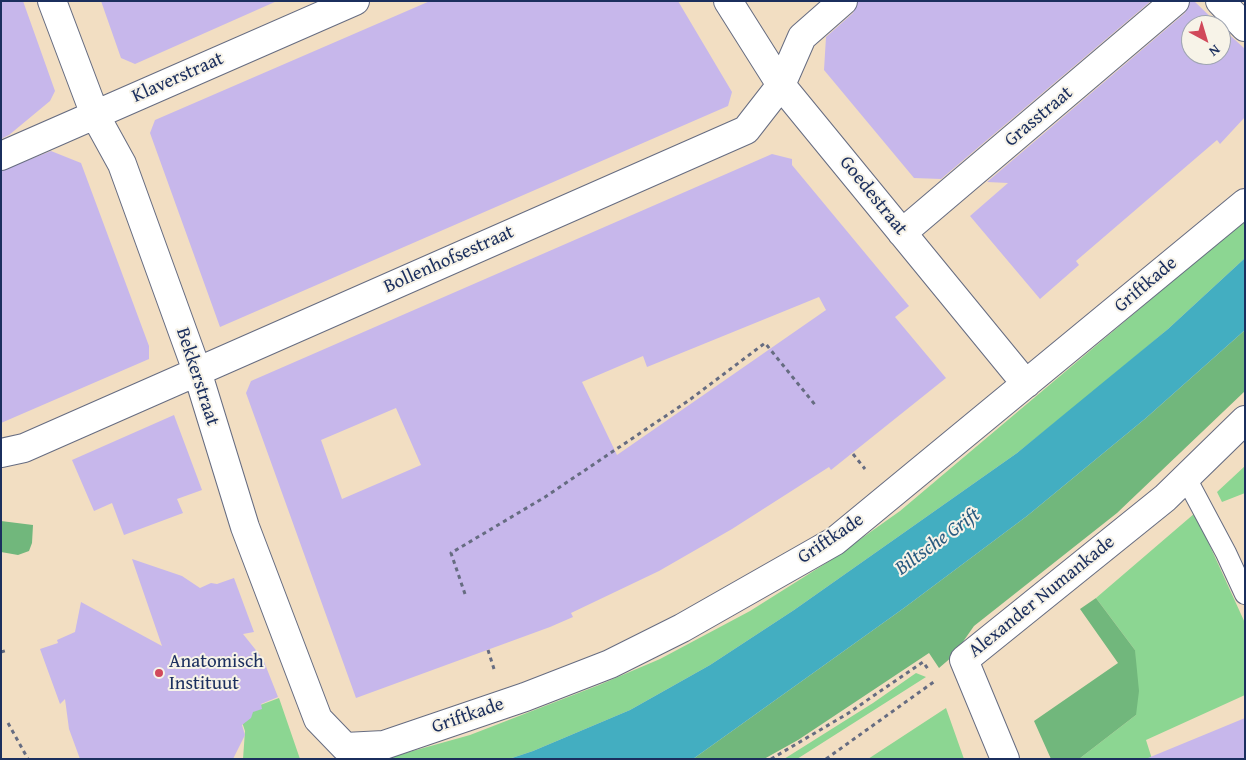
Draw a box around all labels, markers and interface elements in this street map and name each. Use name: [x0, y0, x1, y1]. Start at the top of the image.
north arrow: [1181, 15, 1231, 65]
text: N: [1205, 40, 1225, 62]
street label: Klaverstraat: [129, 48, 227, 108]
street label: Grasstraat: [1000, 82, 1078, 152]
street label: Goedestraat: [834, 152, 912, 240]
street label: Bollenhofsestraat: [380, 221, 518, 299]
street label: Griftkade: [1110, 252, 1182, 318]
street label: Bekkerstraat: [170, 325, 224, 429]
water label: Biltsche Grift: [891, 503, 985, 581]
street label: Griftkade: [794, 509, 868, 569]
street label: Alexander Numankade: [964, 531, 1120, 663]
place label: Anatomisch Instituut: [169, 651, 264, 695]
marker: Anatomisch Instituut: [153, 667, 165, 679]
street label: Griftkade: [429, 693, 507, 739]

